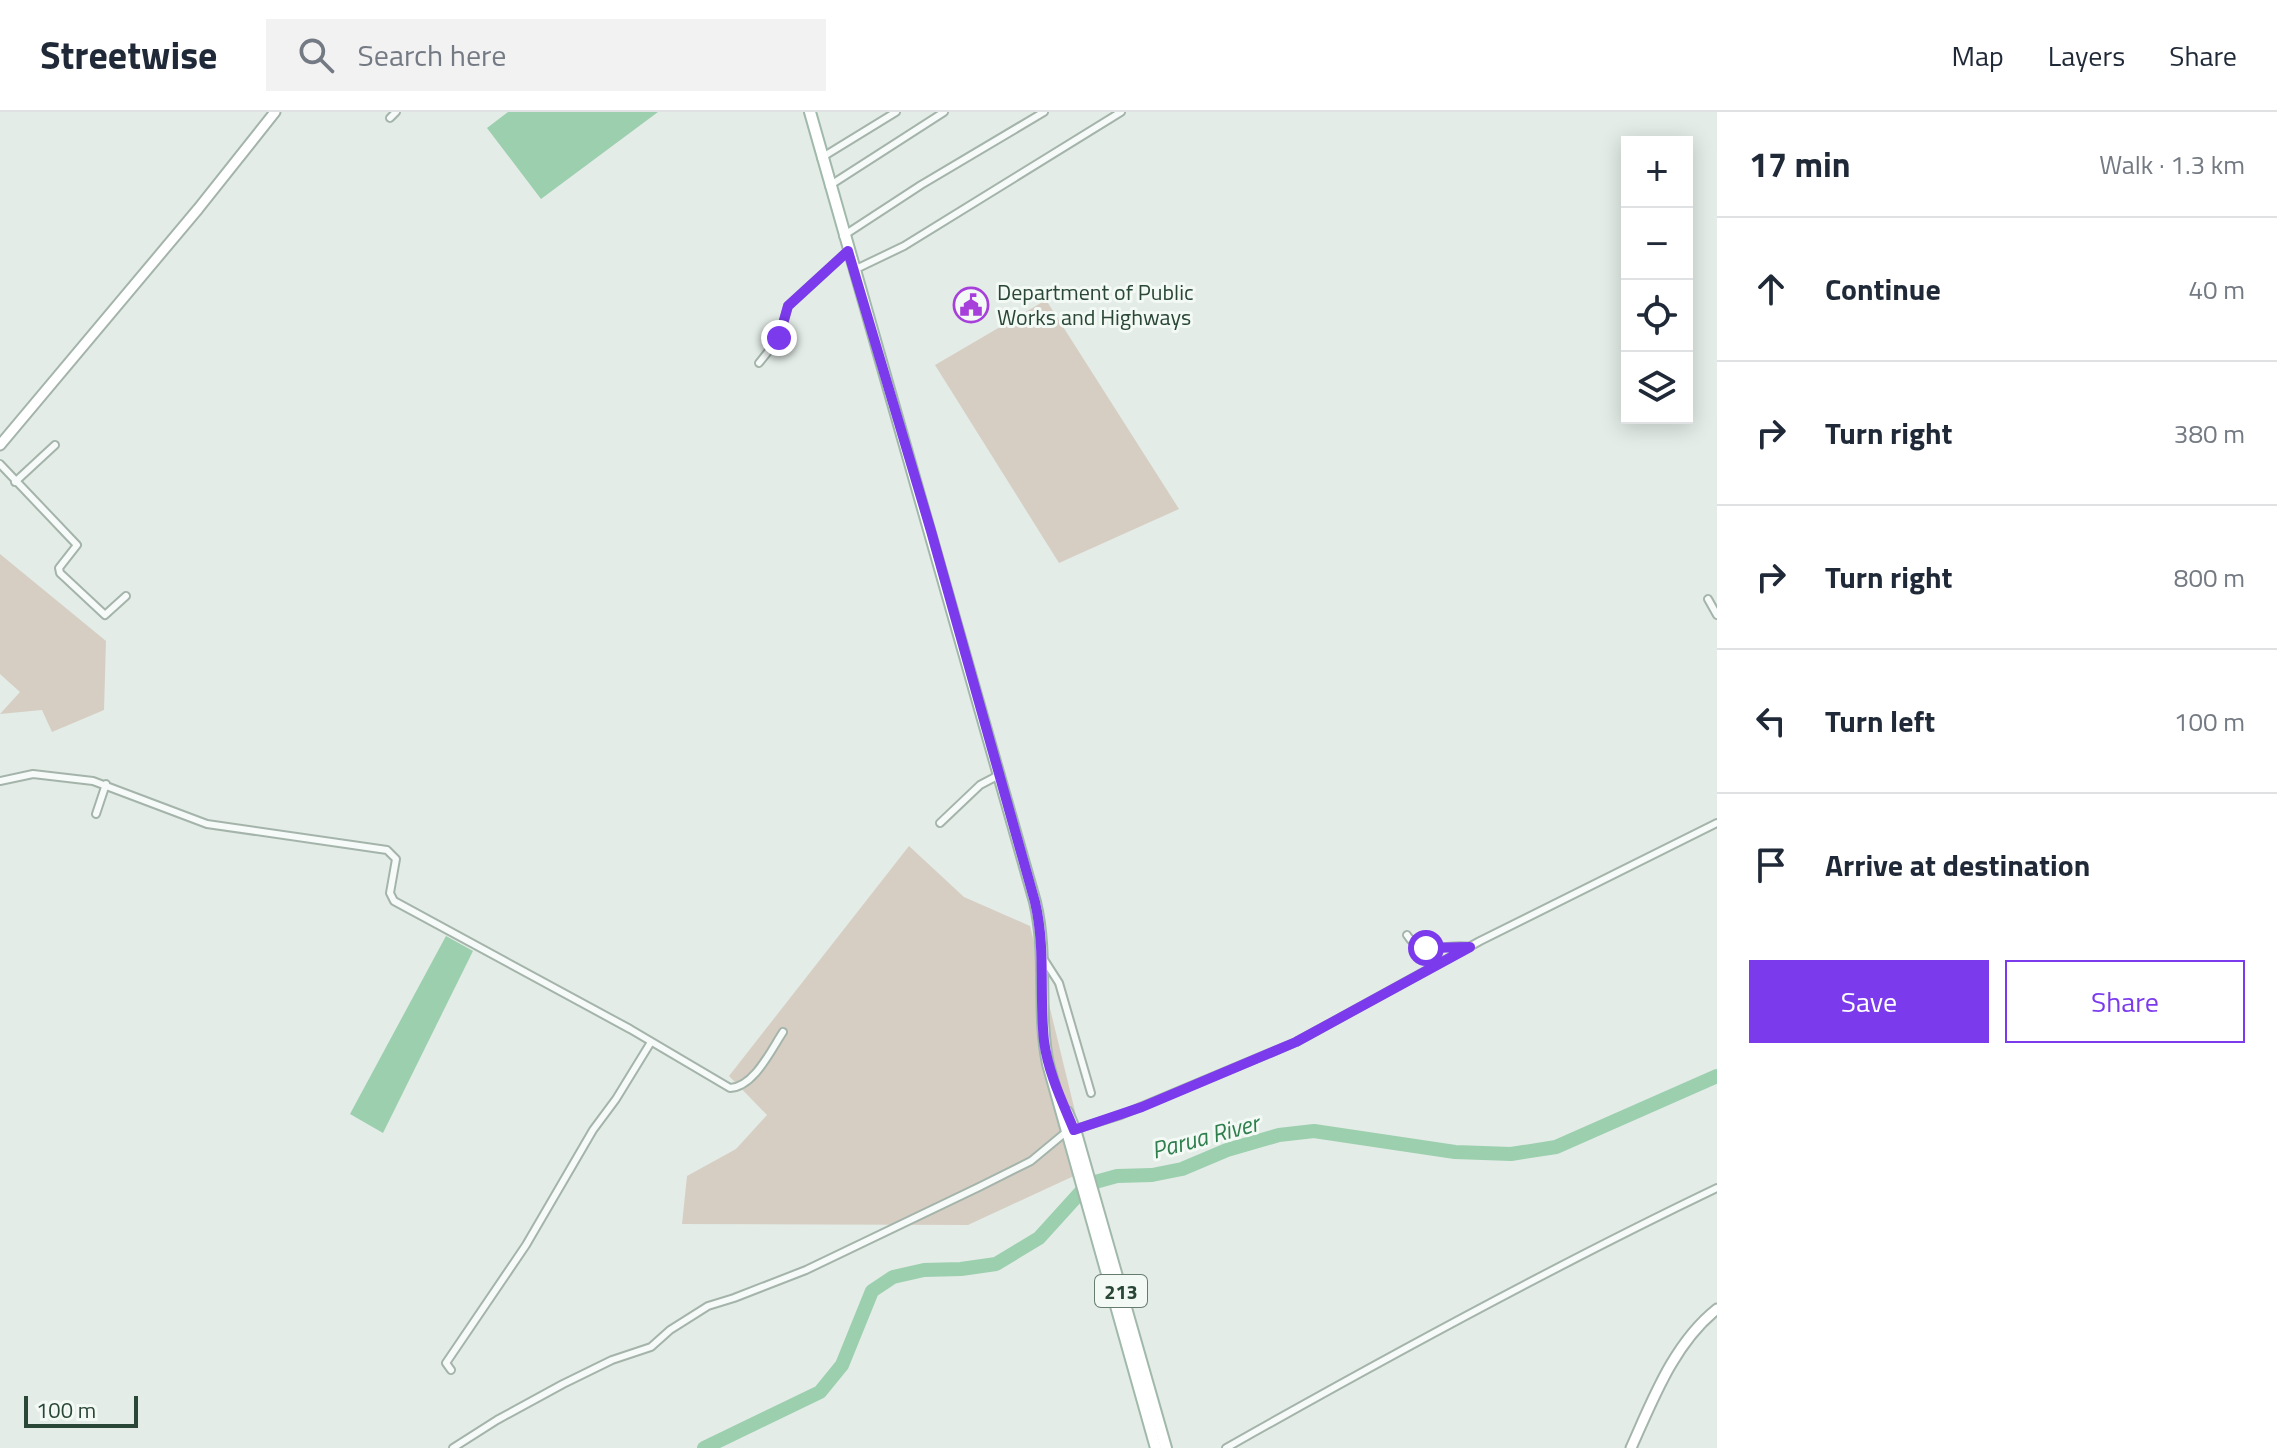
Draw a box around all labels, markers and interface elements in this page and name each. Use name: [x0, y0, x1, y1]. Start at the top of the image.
search box: [266, 19, 826, 91]
text: Streetwise: [40, 26, 218, 84]
text: Search here: [358, 32, 506, 78]
icon: search: [294, 33, 338, 77]
text: Map: [1951, 34, 2004, 77]
text: Layers: [2048, 34, 2125, 77]
text: Share: [2169, 34, 2237, 77]
map controls: [1621, 136, 1693, 424]
button: +: [1621, 136, 1693, 208]
text: 17 min: [1749, 138, 1851, 190]
text: Walk · 1.3 km: [2099, 145, 2245, 184]
button: −: [1621, 208, 1693, 280]
text: Continue: [1825, 266, 1941, 312]
icon: ahead: [1749, 267, 1793, 311]
text: 40 m: [2188, 270, 2245, 309]
place label: Department of Public Works and Highways: [997, 275, 1194, 334]
button: locate: [1621, 280, 1693, 352]
public building icon: Department of Public Works and Highways: [952, 286, 990, 324]
route end: [761, 320, 797, 356]
button: layers: [1621, 352, 1693, 424]
text: Turn right: [1825, 410, 1953, 456]
icon: right: [1749, 411, 1793, 455]
text: 380 m: [2174, 414, 2245, 453]
text: Turn right: [1825, 554, 1953, 600]
icon: right: [1749, 555, 1793, 599]
text: 800 m: [2174, 558, 2245, 597]
text: Turn left: [1825, 698, 1935, 744]
icon: left: [1749, 699, 1793, 743]
text: 100 m: [2174, 702, 2245, 741]
text: Arrive at destination: [1825, 842, 2090, 888]
icon: arrive: [1749, 843, 1793, 887]
route start: [1408, 930, 1444, 966]
button: Save: [1749, 960, 1989, 1043]
button: Share: [2005, 960, 2245, 1043]
water label: Parua River: [1147, 1104, 1266, 1168]
road number: 213: [1095, 1275, 1147, 1307]
scale bar: [24, 1392, 138, 1428]
text: 100 m: [36, 1393, 96, 1427]

